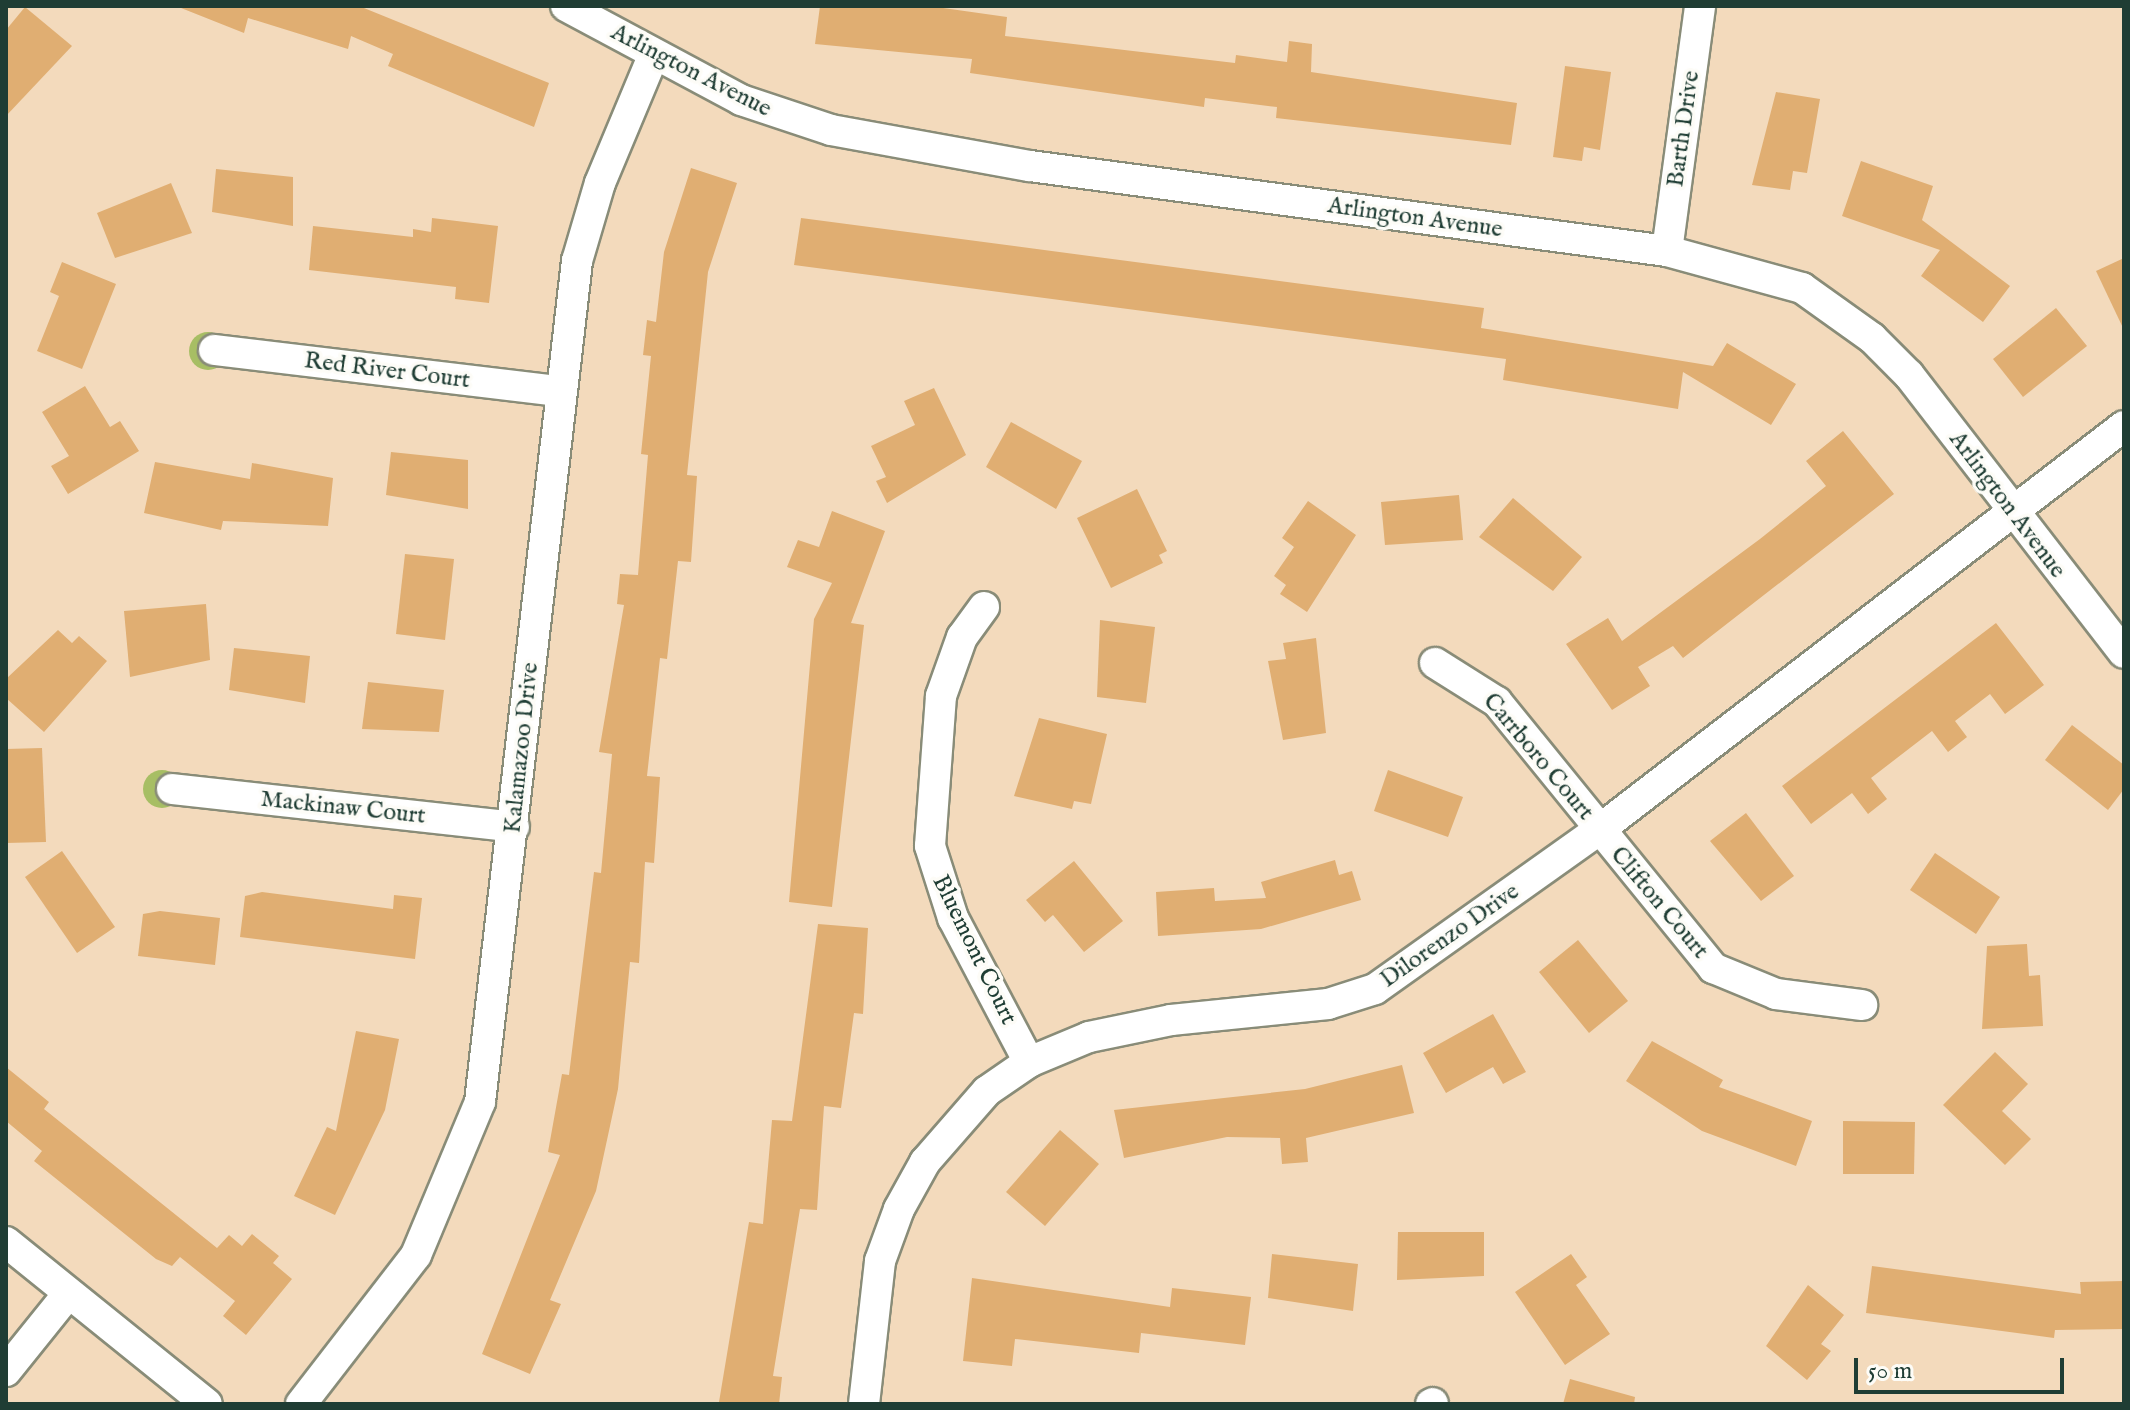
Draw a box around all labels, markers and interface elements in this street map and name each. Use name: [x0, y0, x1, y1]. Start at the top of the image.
street label: Arlington Avenue: [606, 18, 776, 124]
street label: Barth Drive: [1662, 69, 1706, 189]
street label: Arlington Avenue: [1326, 191, 1504, 245]
street label: Red River Court: [303, 347, 471, 395]
street label: Arlington Avenue: [1942, 426, 2072, 584]
street label: Kalamazoo Drive: [499, 661, 545, 835]
street label: Carrboro Court: [1476, 687, 1600, 827]
street label: Mackinaw Court: [259, 785, 427, 831]
street label: Clifton Court: [1604, 841, 1714, 965]
street label: Bluemont Court: [925, 871, 1023, 1029]
street label: Dilorenzo Drive: [1375, 878, 1525, 994]
scale bar: [1858, 1342, 2068, 1392]
text: 50 m: [1868, 1356, 1912, 1387]

